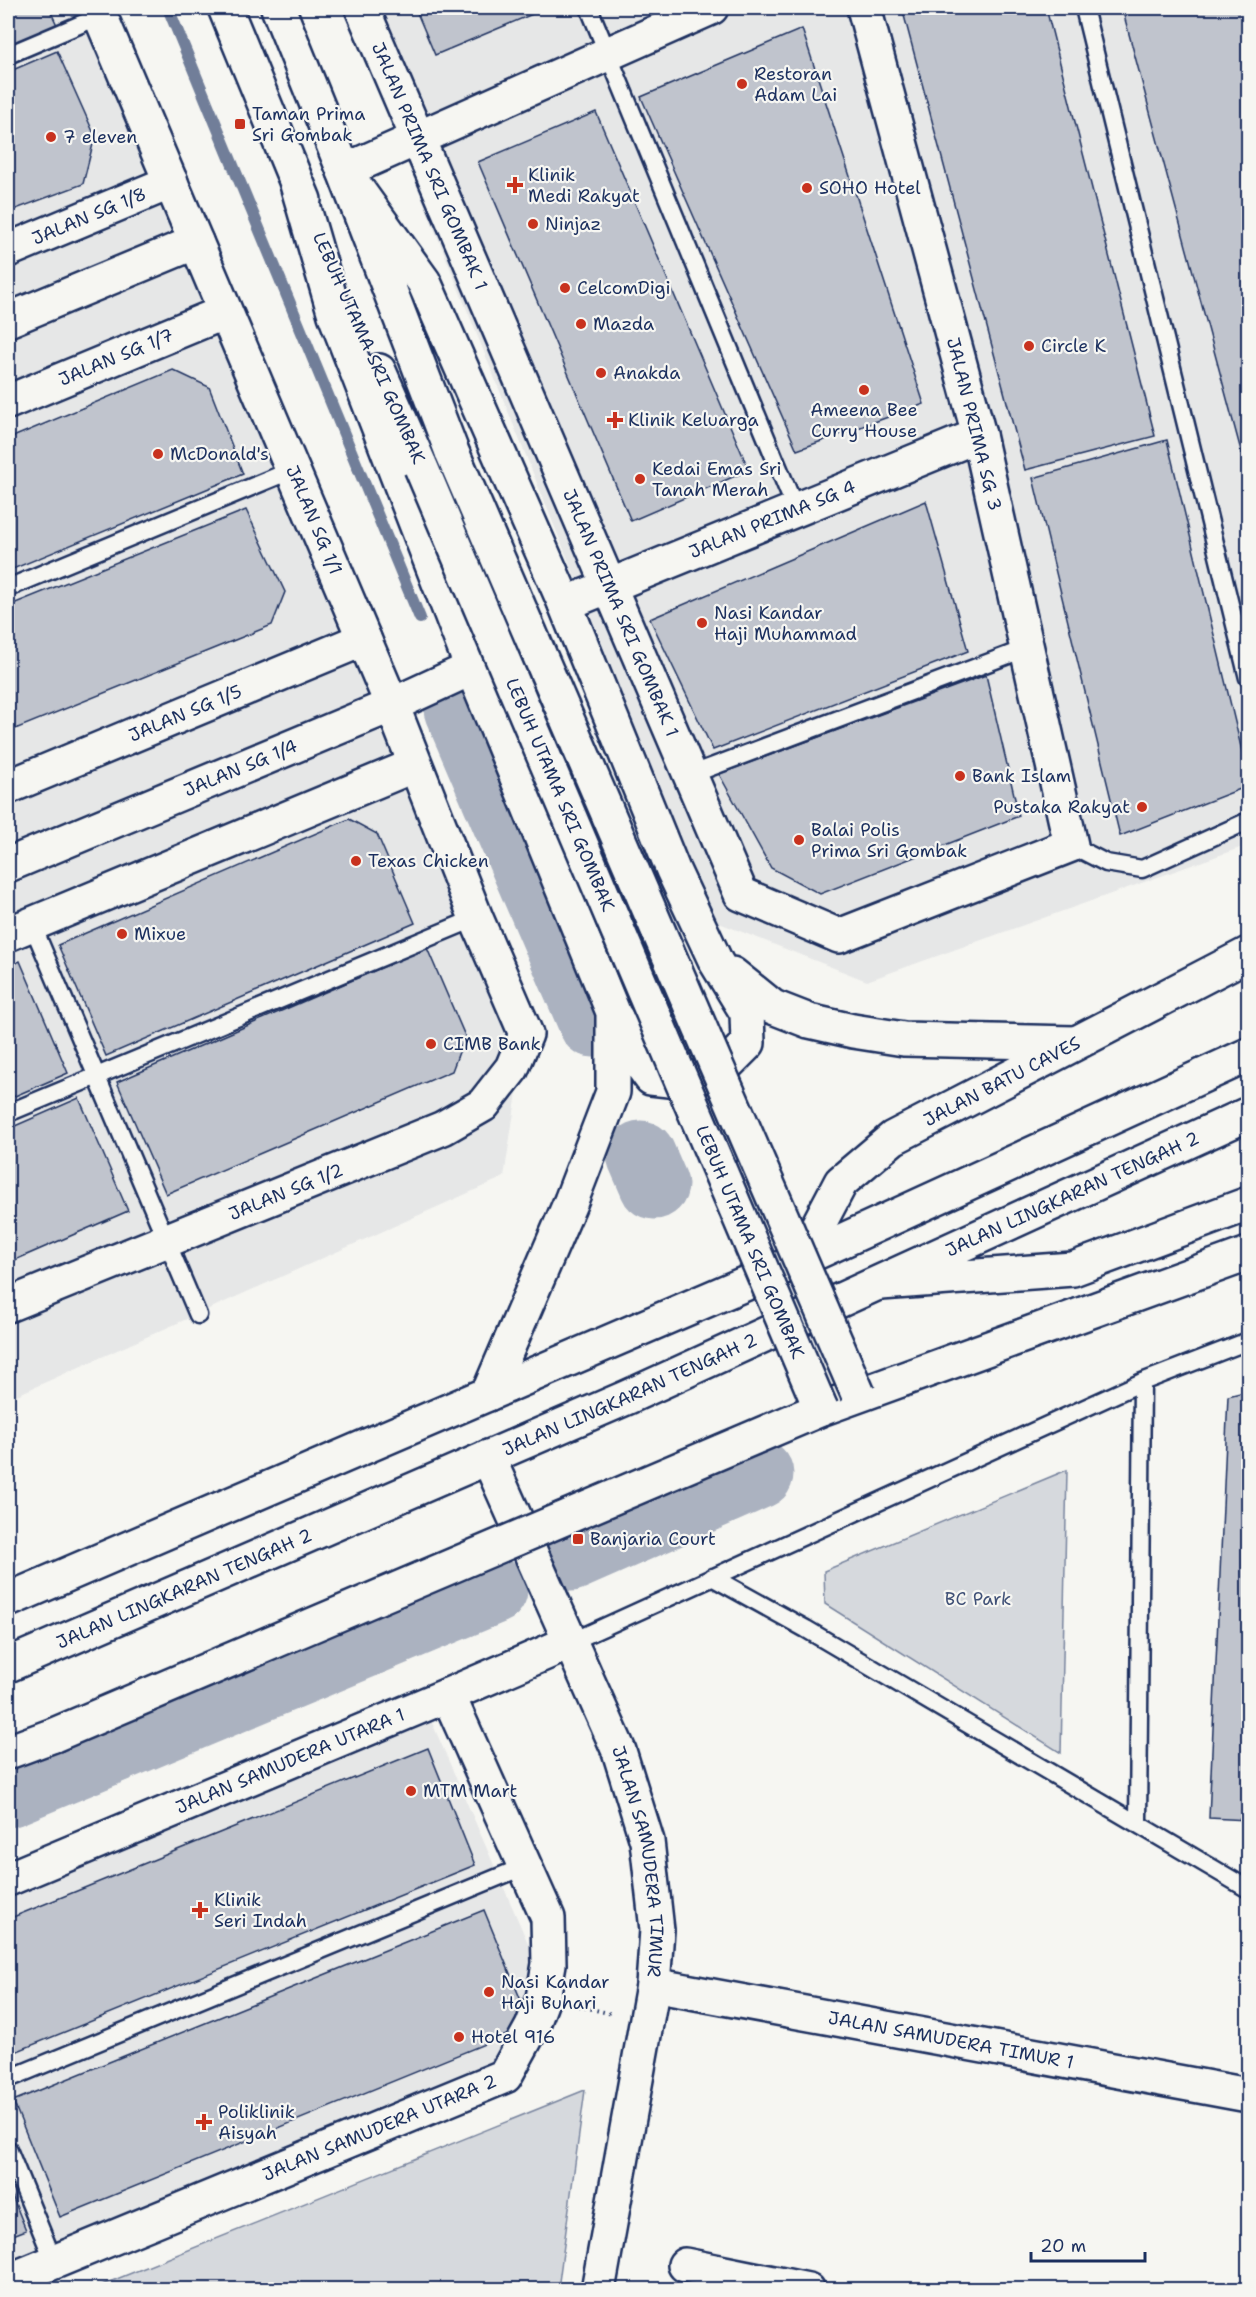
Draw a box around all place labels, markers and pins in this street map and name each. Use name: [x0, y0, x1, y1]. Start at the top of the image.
place label: Restoran Adam Lai: [754, 62, 837, 107]
marker: Restoran Adam Lai: [735, 77, 749, 91]
place label: Taman Prima Sri Gombak: [252, 102, 365, 147]
marker: Taman Prima Sri Gombak: [233, 117, 247, 131]
place label: 7 eleven: [63, 125, 137, 149]
marker: 7 eleven: [44, 130, 58, 144]
place label: Klinik Medi Rakyat: [528, 163, 640, 208]
marker: Klinik Medi Rakyat: [506, 176, 524, 194]
place label: SOHO Hotel: [819, 176, 921, 200]
marker: SOHO Hotel: [800, 181, 814, 195]
place label: Ninjaz: [545, 212, 601, 236]
marker: Ninjaz: [526, 217, 540, 231]
place label: CelcomDigi: [577, 276, 671, 300]
marker: CelcomDigi: [558, 281, 572, 295]
place label: Mazda: [593, 312, 654, 336]
marker: Mazda: [574, 317, 588, 331]
place label: Circle K: [1041, 334, 1107, 358]
marker: Circle K: [1022, 339, 1036, 353]
place label: Anakda: [613, 361, 680, 385]
marker: Anakda: [594, 366, 608, 380]
marker: Ameena Bee Curry House: [857, 383, 871, 397]
place label: Ameena Bee Curry House: [810, 398, 918, 443]
place label: Klinik Keluarga: [628, 408, 759, 432]
marker: Klinik Keluarga: [606, 411, 624, 429]
place label: McDonald's: [170, 442, 269, 466]
marker: McDonald's: [151, 447, 165, 461]
place label: Kedai Emas Sri Tanah Merah: [652, 457, 782, 502]
marker: Kedai Emas Sri Tanah Merah: [633, 472, 647, 486]
place label: Nasi Kandar Haji Muhammad: [714, 601, 857, 646]
marker: Nasi Kandar Haji Muhammad: [695, 616, 709, 630]
place label: Bank Islam: [972, 764, 1071, 788]
marker: Bank Islam: [953, 769, 967, 783]
place label: Pustaka Rakyat: [993, 795, 1130, 819]
marker: Pustaka Rakyat: [1135, 800, 1149, 814]
place label: Balai Polis Prima Sri Gombak: [811, 818, 967, 863]
marker: Balai Polis Prima Sri Gombak: [792, 833, 806, 847]
place label: Texas Chicken: [368, 849, 489, 873]
marker: Texas Chicken: [349, 854, 363, 868]
place label: Mixue: [134, 922, 186, 946]
marker: Mixue: [115, 927, 129, 941]
place label: CIMB Bank: [443, 1032, 541, 1056]
marker: CIMB Bank: [424, 1037, 438, 1051]
place label: Banjaria Court: [590, 1527, 716, 1551]
marker: Banjaria Court: [571, 1532, 585, 1546]
place label: MTM Mart: [423, 1779, 518, 1803]
marker: MTM Mart: [404, 1784, 418, 1798]
place label: Klinik Seri Indah: [214, 1888, 307, 1933]
marker: Klinik Seri Indah: [191, 1901, 209, 1919]
place label: Nasi Kandar Haji Buhari: [501, 1970, 610, 2015]
marker: Nasi Kandar Haji Buhari: [482, 1985, 496, 1999]
place label: Hotel 916: [471, 2025, 555, 2049]
marker: Hotel 916: [452, 2030, 466, 2044]
place label: Poliklinik Aisyah: [218, 2100, 295, 2145]
marker: Poliklinik Aisyah: [195, 2113, 213, 2131]

